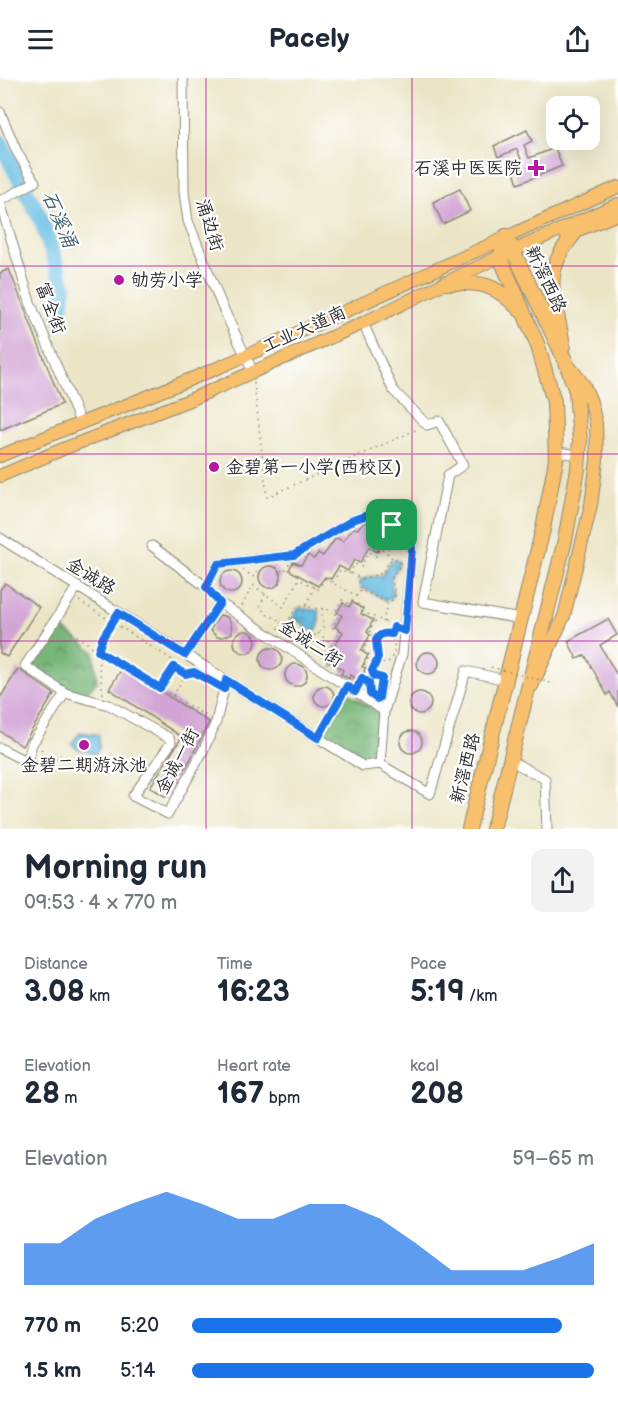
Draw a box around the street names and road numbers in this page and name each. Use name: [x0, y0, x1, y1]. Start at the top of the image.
street label: 涌边街: [192, 196, 227, 254]
street label: 新滘西路: [521, 242, 570, 316]
street label: 富全街: [31, 279, 70, 337]
street label: 工业大道南: [259, 302, 350, 357]
street label: 金诚路: [62, 553, 119, 600]
street label: 金诚二街: [275, 615, 347, 672]
street label: 金诚一街: [151, 725, 204, 798]
street label: 新滘西路: [447, 731, 484, 806]

